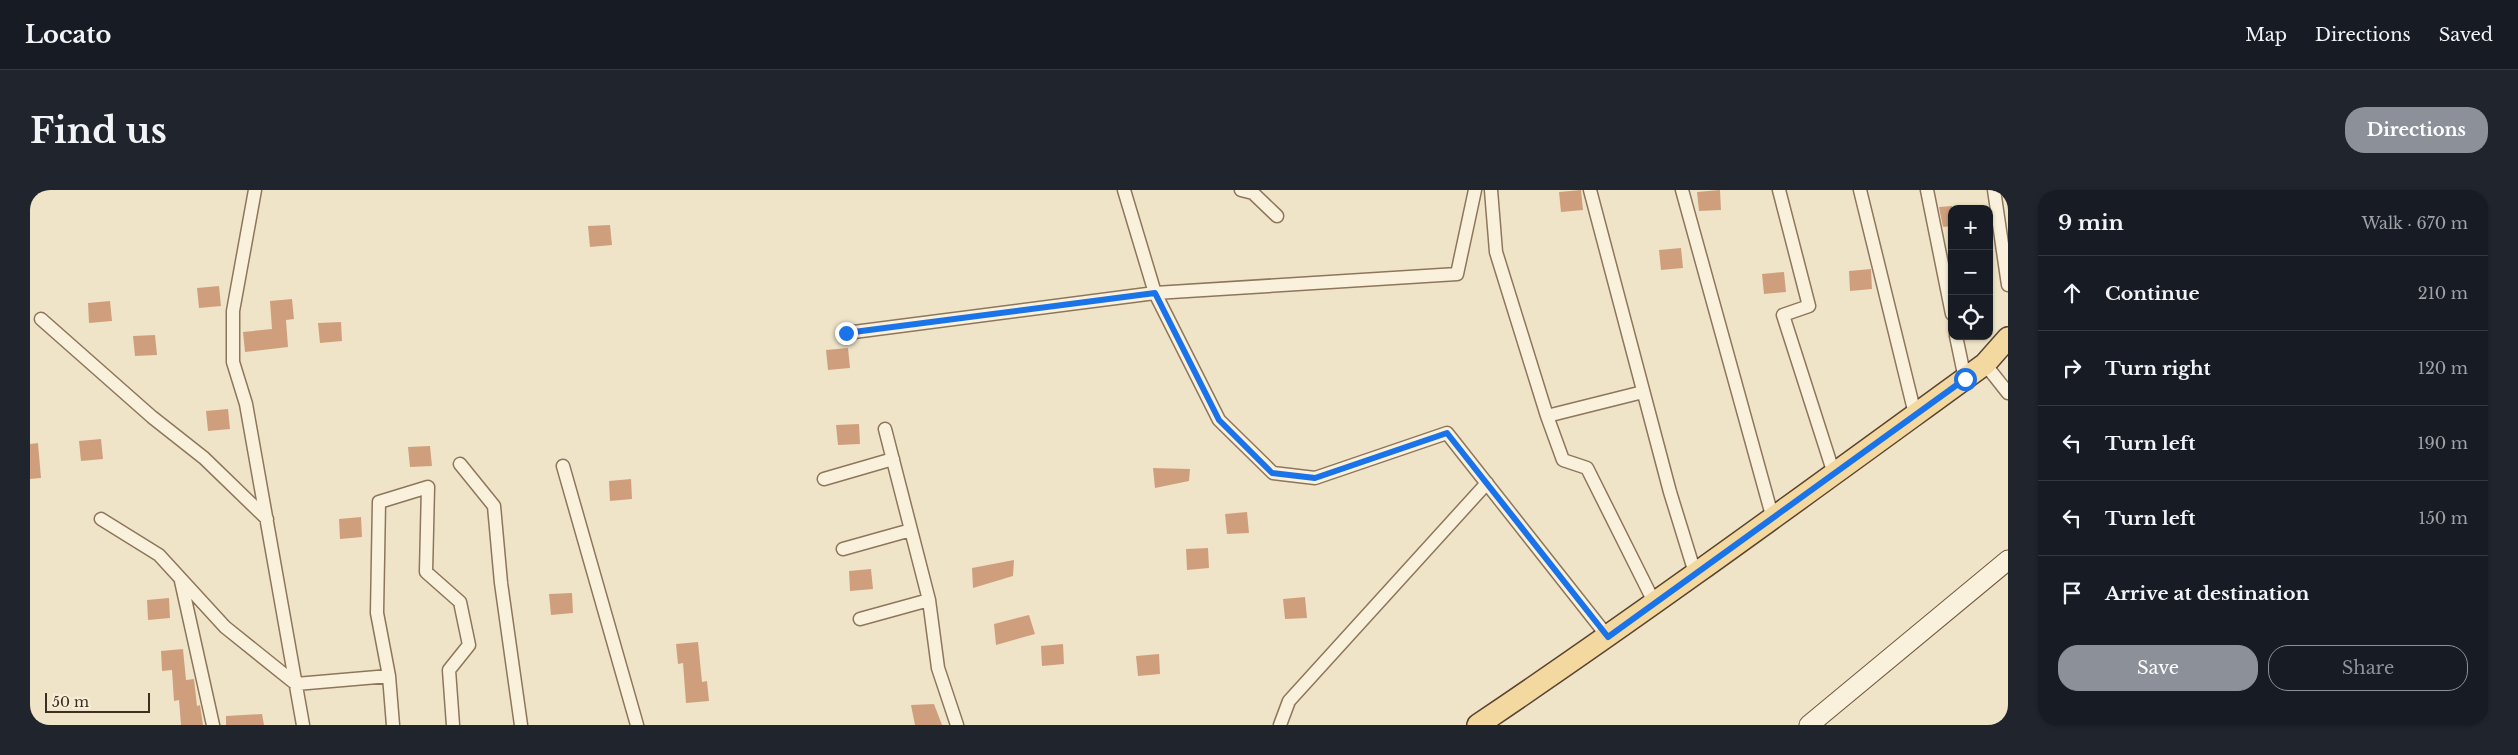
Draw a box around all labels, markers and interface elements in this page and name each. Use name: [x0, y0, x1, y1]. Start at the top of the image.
text: Locato: [25, 20, 111, 49]
text: Map: [2245, 24, 2287, 46]
text: Directions: [2315, 24, 2411, 46]
text: Saved: [2439, 24, 2493, 46]
button: Directions: [2345, 107, 2488, 153]
text: Find us: [30, 109, 167, 152]
map controls: [1948, 205, 1993, 340]
button: +: [1948, 205, 1993, 250]
text: 9 min: [2058, 210, 2124, 236]
text: Walk · 670 m: [2362, 213, 2468, 233]
button: −: [1948, 250, 1993, 295]
icon: ahead: [2058, 279, 2086, 307]
text: Continue: [2105, 282, 2200, 305]
text: 210 m: [2418, 283, 2468, 303]
button: locate: [1948, 295, 1993, 340]
route end: [835, 322, 858, 345]
icon: right: [2058, 354, 2086, 382]
text: Turn right: [2105, 357, 2211, 380]
text: 120 m: [2418, 358, 2468, 378]
route start: [1954, 368, 1977, 391]
icon: left: [2058, 429, 2086, 457]
text: Turn left: [2105, 432, 2196, 455]
text: 190 m: [2417, 433, 2468, 453]
icon: left: [2058, 504, 2086, 532]
text: Turn left: [2105, 507, 2196, 530]
text: 150 m: [2419, 508, 2468, 528]
icon: arrive: [2058, 579, 2086, 607]
text: Arrive at destination: [2105, 582, 2309, 605]
button: Save: [2058, 645, 2258, 691]
button: Share: [2268, 645, 2468, 691]
scale bar: [45, 690, 150, 713]
text: 50 m: [52, 693, 89, 711]

